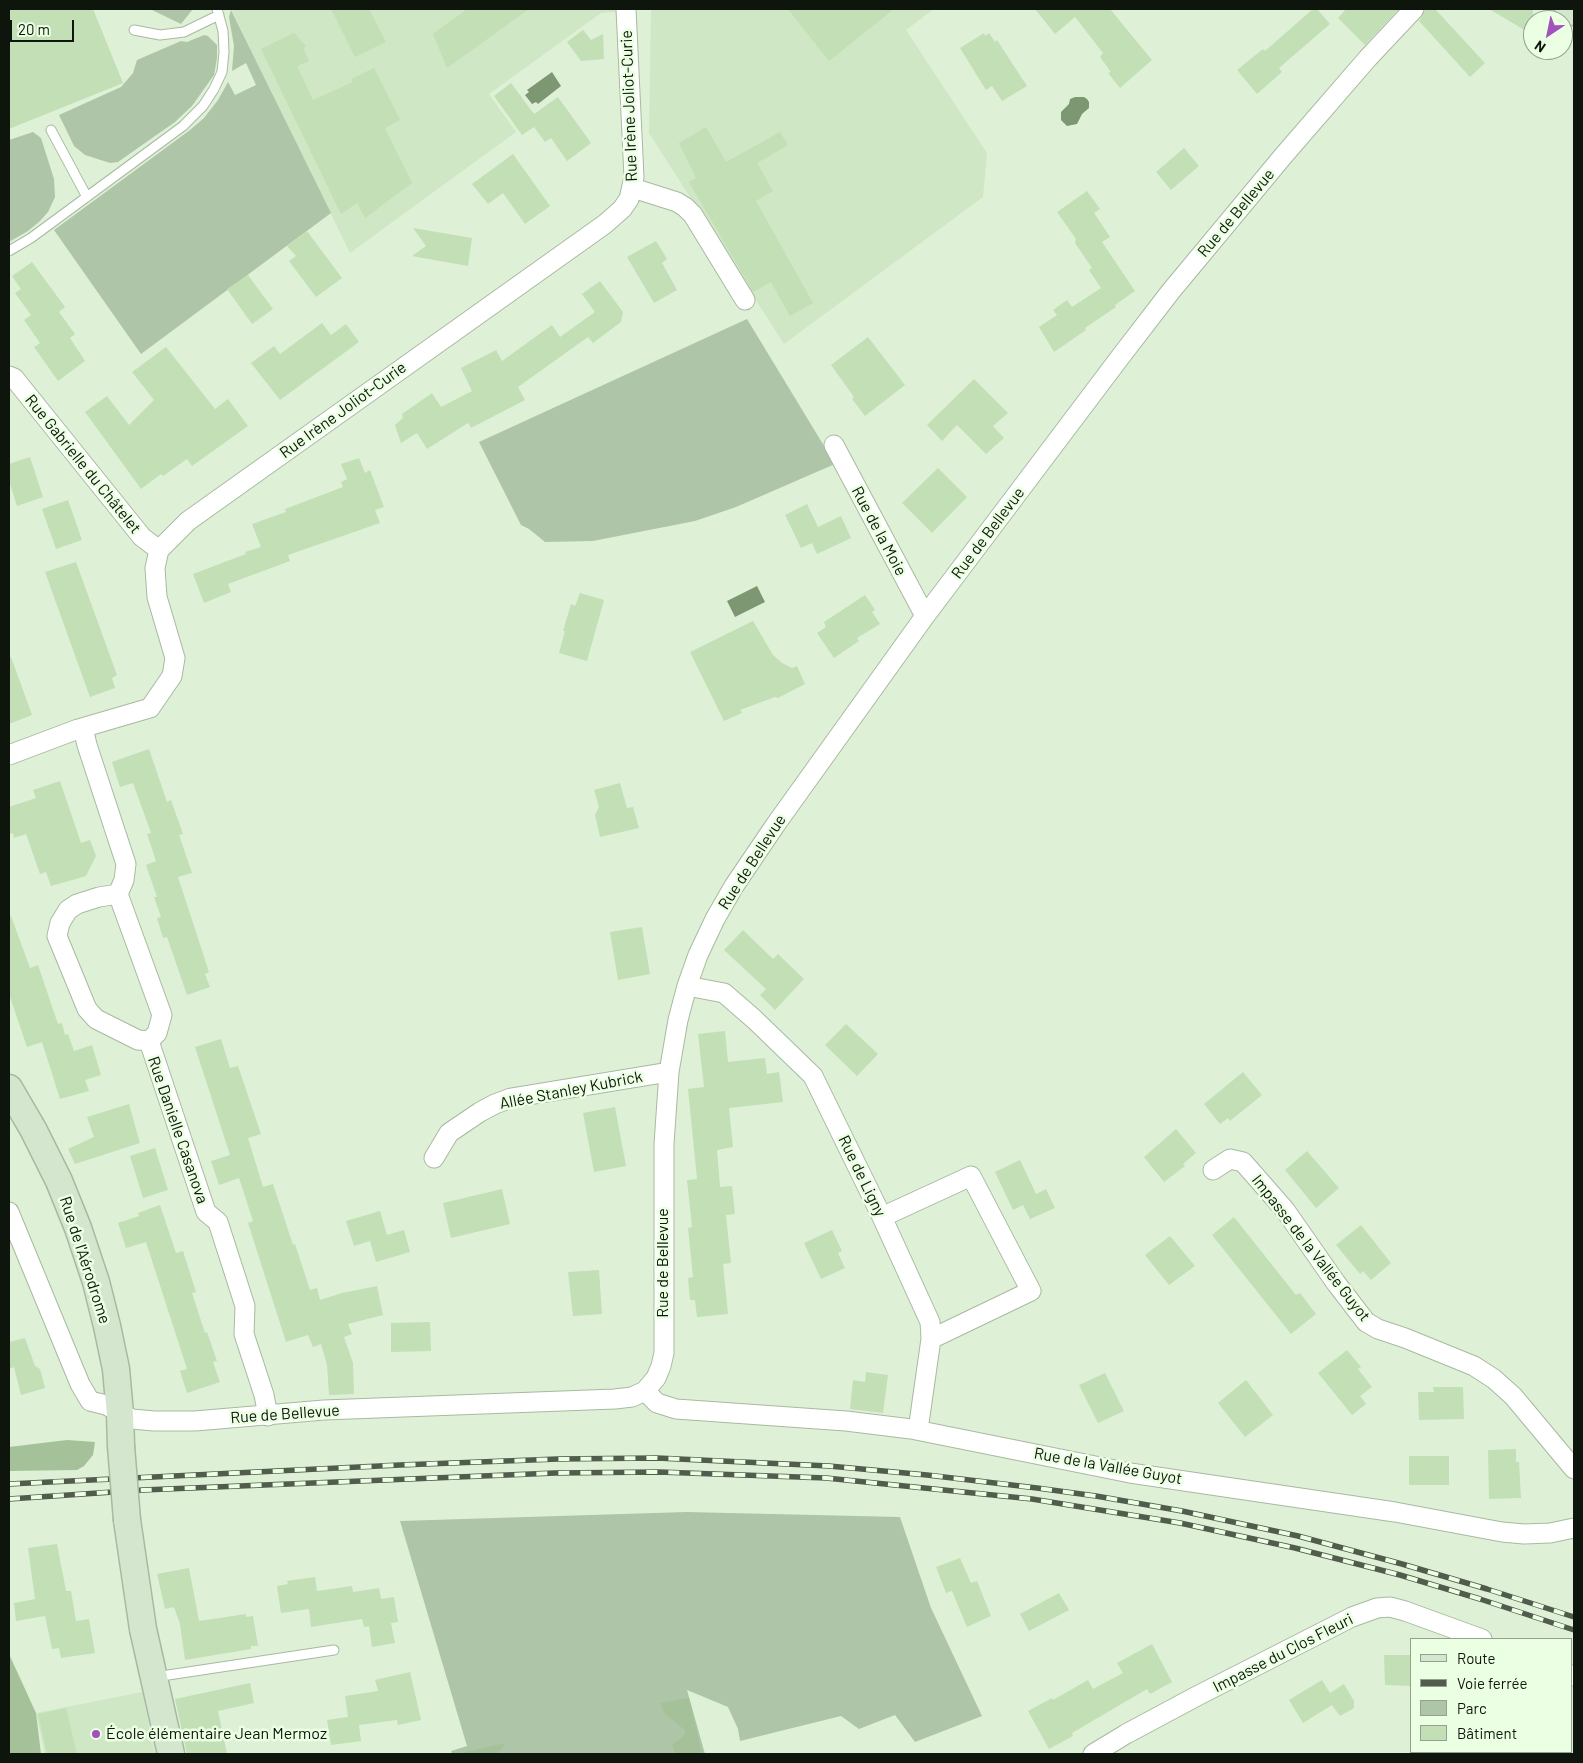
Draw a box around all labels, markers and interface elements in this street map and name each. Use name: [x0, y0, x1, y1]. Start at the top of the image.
scale bar: [12, 10, 76, 42]
north arrow: [1523, 10, 1573, 60]
text: 20 m: [18, 20, 50, 38]
street label: Rue Irène Joliot-Curie: [617, 30, 641, 182]
text: N: [1531, 37, 1549, 57]
street label: Rue de Bellevue: [1193, 165, 1279, 261]
street label: Rue Irène Joliot-Curie: [276, 358, 410, 462]
street label: Rue Gabrielle du Châtelet: [21, 391, 145, 537]
street label: Rue de la Moie: [847, 483, 911, 579]
street label: Rue de Bellevue: [947, 483, 1029, 583]
street label: Rue de Bellevue: [714, 811, 790, 913]
street label: Rue Danielle Casanova: [144, 1054, 212, 1206]
street label: Allée Stanley Kubrick: [498, 1067, 644, 1113]
street label: Rue de Ligny: [834, 1132, 890, 1220]
street label: Impasse de la Vallée Guyot: [1248, 1171, 1374, 1325]
street label: Rue de l'Aérodrome: [55, 1194, 115, 1326]
street label: Rue de Bellevue: [653, 1208, 673, 1318]
street label: Rue de Bellevue: [230, 1401, 340, 1427]
street label: Rue de la Vallée Guyot: [1032, 1444, 1184, 1488]
street label: Impasse du Clos Fleuri: [1210, 1609, 1356, 1697]
legend: [1410, 1638, 1573, 1753]
text: Route: [1457, 1649, 1496, 1667]
text: Voie ferrée: [1457, 1674, 1528, 1692]
text: Parc: [1457, 1699, 1487, 1717]
place label: École élémentaire Jean Mermoz: [106, 1724, 327, 1744]
text: Bâtiment: [1457, 1724, 1517, 1742]
marker: École élémentaire Jean Mermoz: [90, 1728, 102, 1740]

